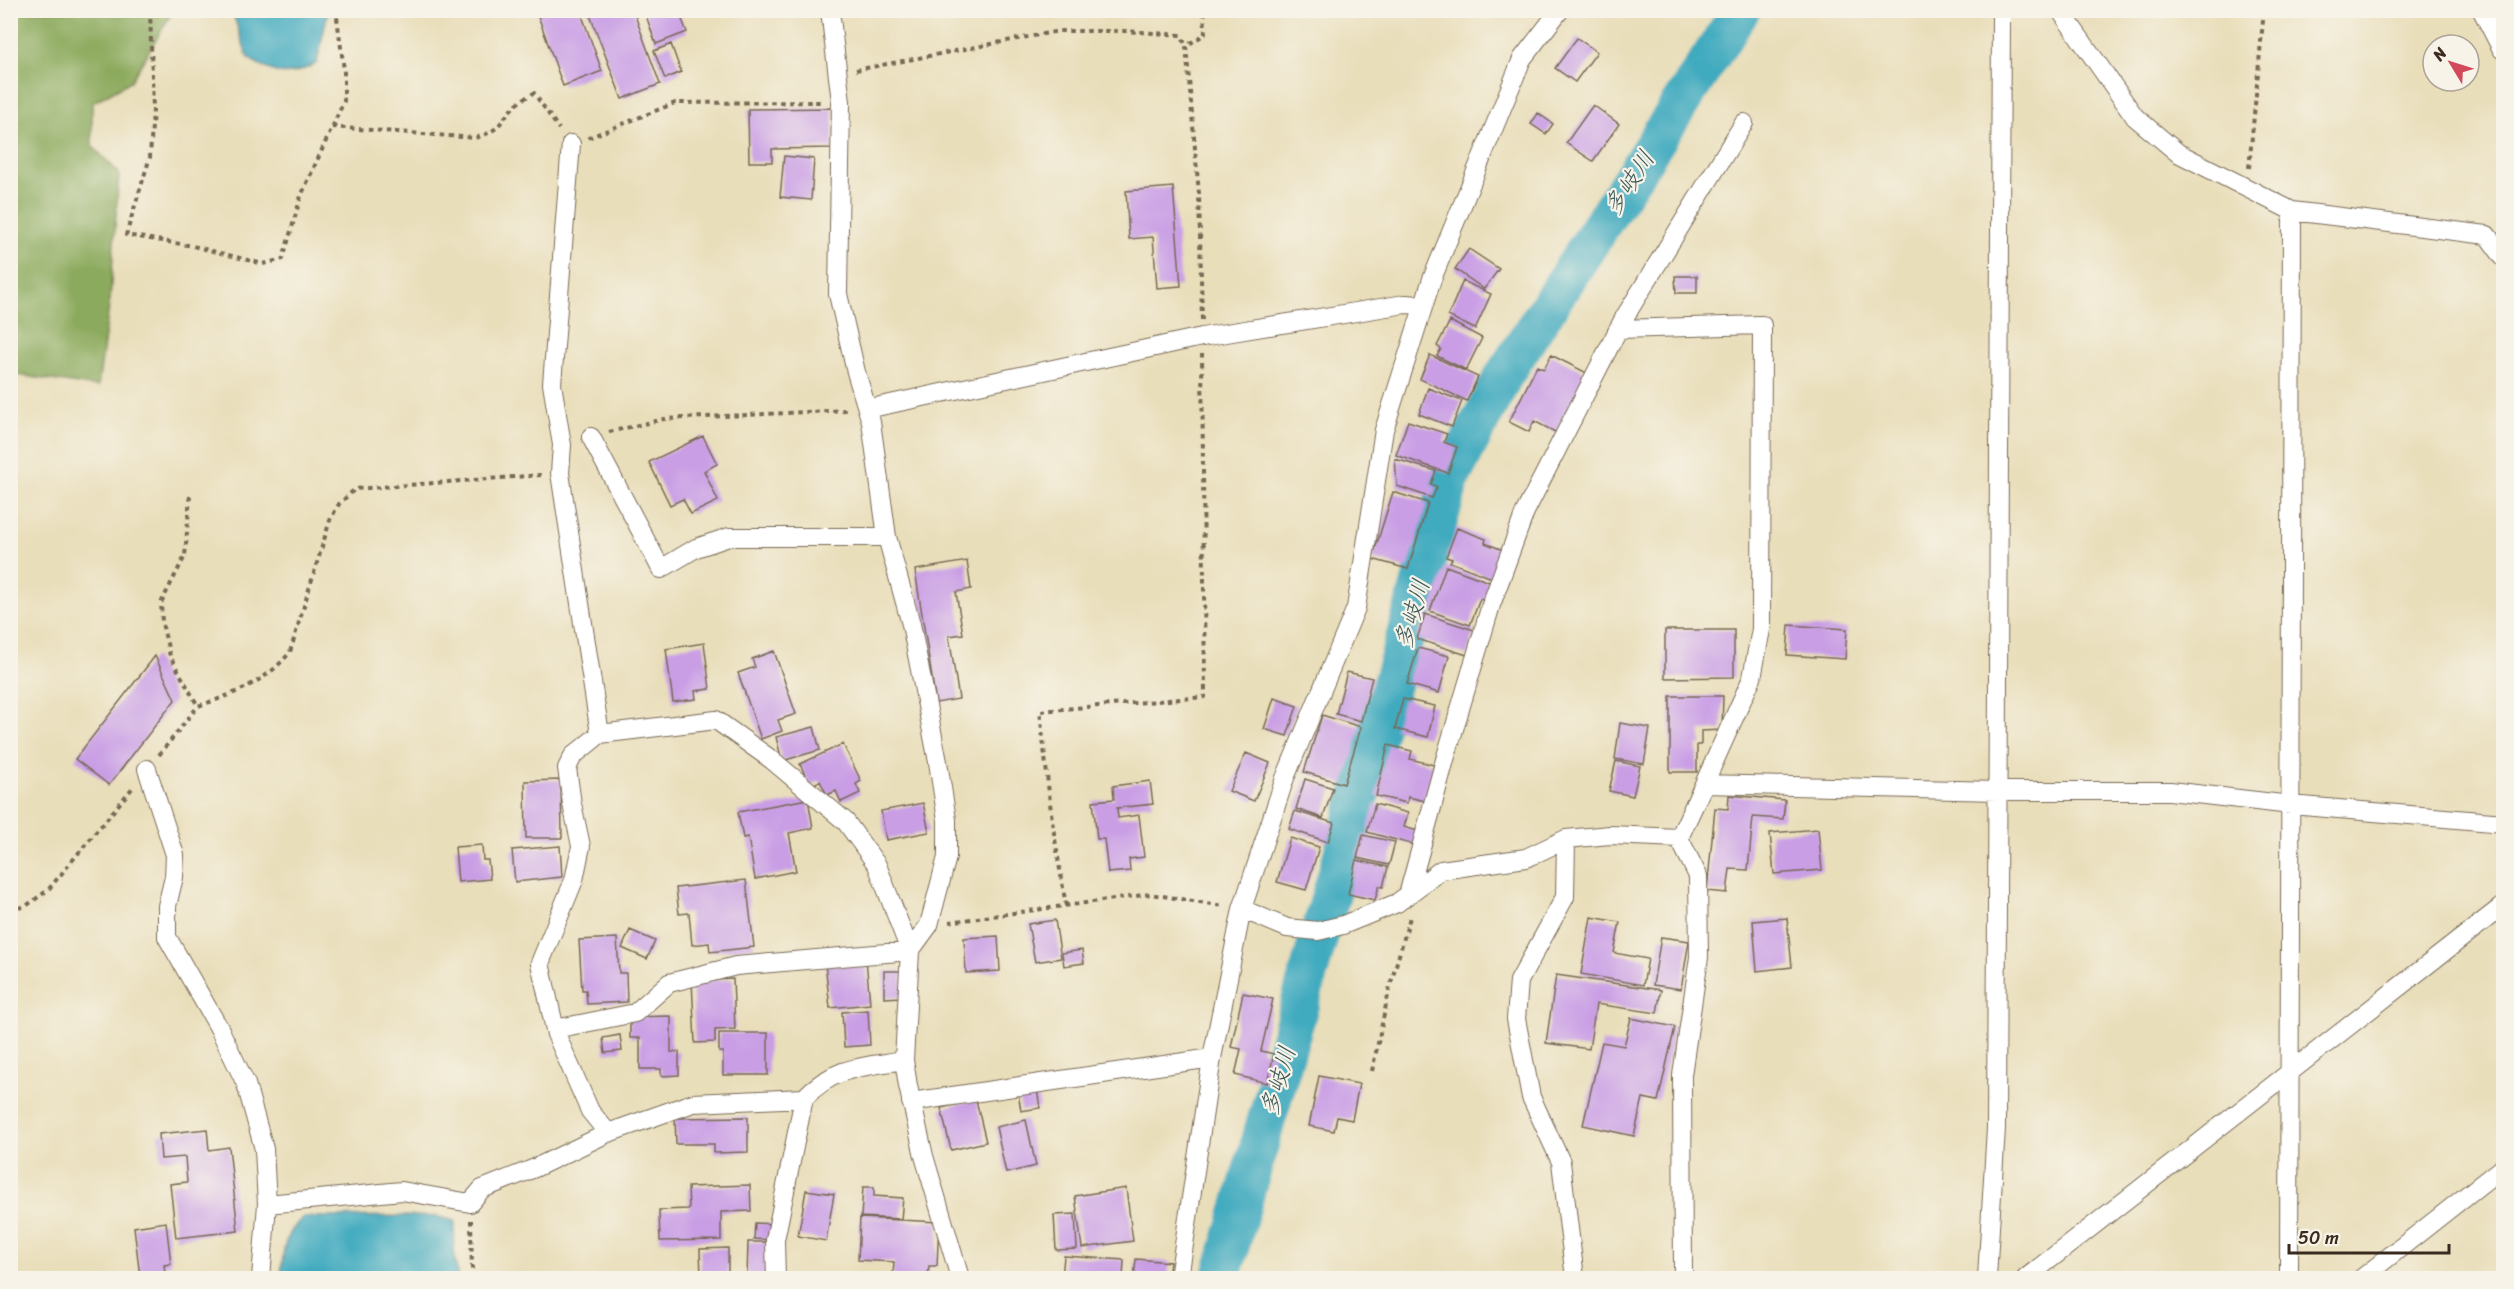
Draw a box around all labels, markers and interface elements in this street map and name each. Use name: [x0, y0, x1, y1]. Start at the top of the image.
north arrow: [2421, 33, 2481, 93]
text: N: [2424, 40, 2455, 68]
water label: 多岐川: [1592, 141, 1666, 225]
water label: 多岐川: [1382, 574, 1442, 654]
water label: 多岐川: [1248, 1041, 1308, 1121]
scale bar: [2289, 1217, 2450, 1255]
text: 50 m: [2298, 1222, 2339, 1254]

